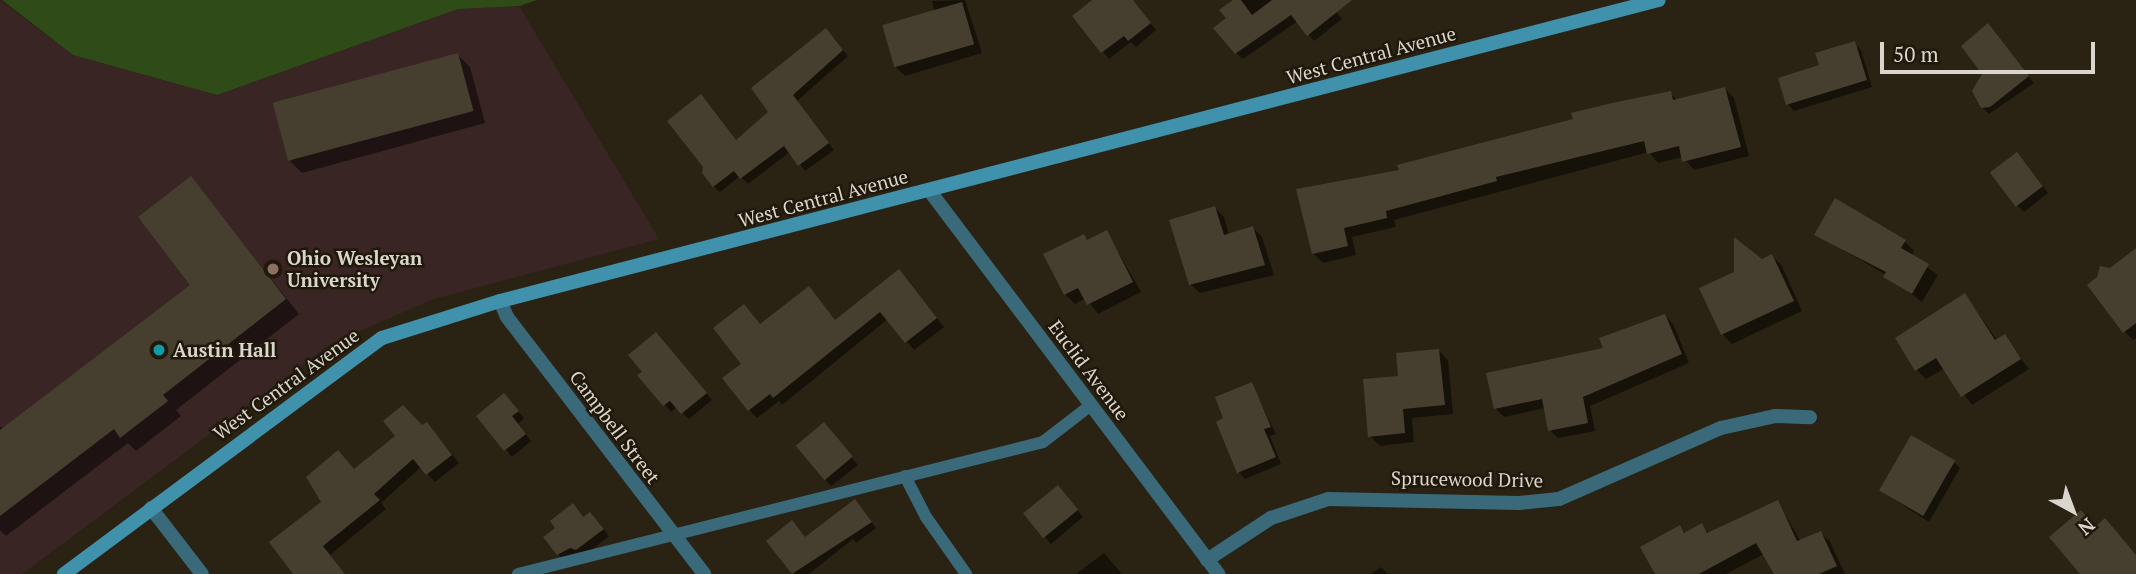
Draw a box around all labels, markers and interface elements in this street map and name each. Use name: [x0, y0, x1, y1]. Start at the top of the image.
street label: West Central Avenue: [1283, 21, 1459, 89]
scale bar: [1884, 28, 2099, 72]
text: 50 m: [1893, 40, 1939, 68]
street label: West Central Avenue: [735, 164, 911, 232]
place label: Ohio Wesleyan University: [287, 247, 422, 291]
marker: Ohio Wesleyan University: [265, 261, 281, 277]
street label: Euclid Avenue: [1044, 315, 1134, 425]
street label: West Central Avenue: [208, 323, 364, 445]
place label: Austin Hall: [173, 339, 276, 361]
marker: Austin Hall: [151, 342, 167, 358]
street label: Campbell Street: [565, 366, 665, 488]
street label: Sprucewood Drive: [1391, 466, 1543, 492]
north arrow: [2038, 476, 2108, 546]
text: N: [2073, 513, 2101, 541]

